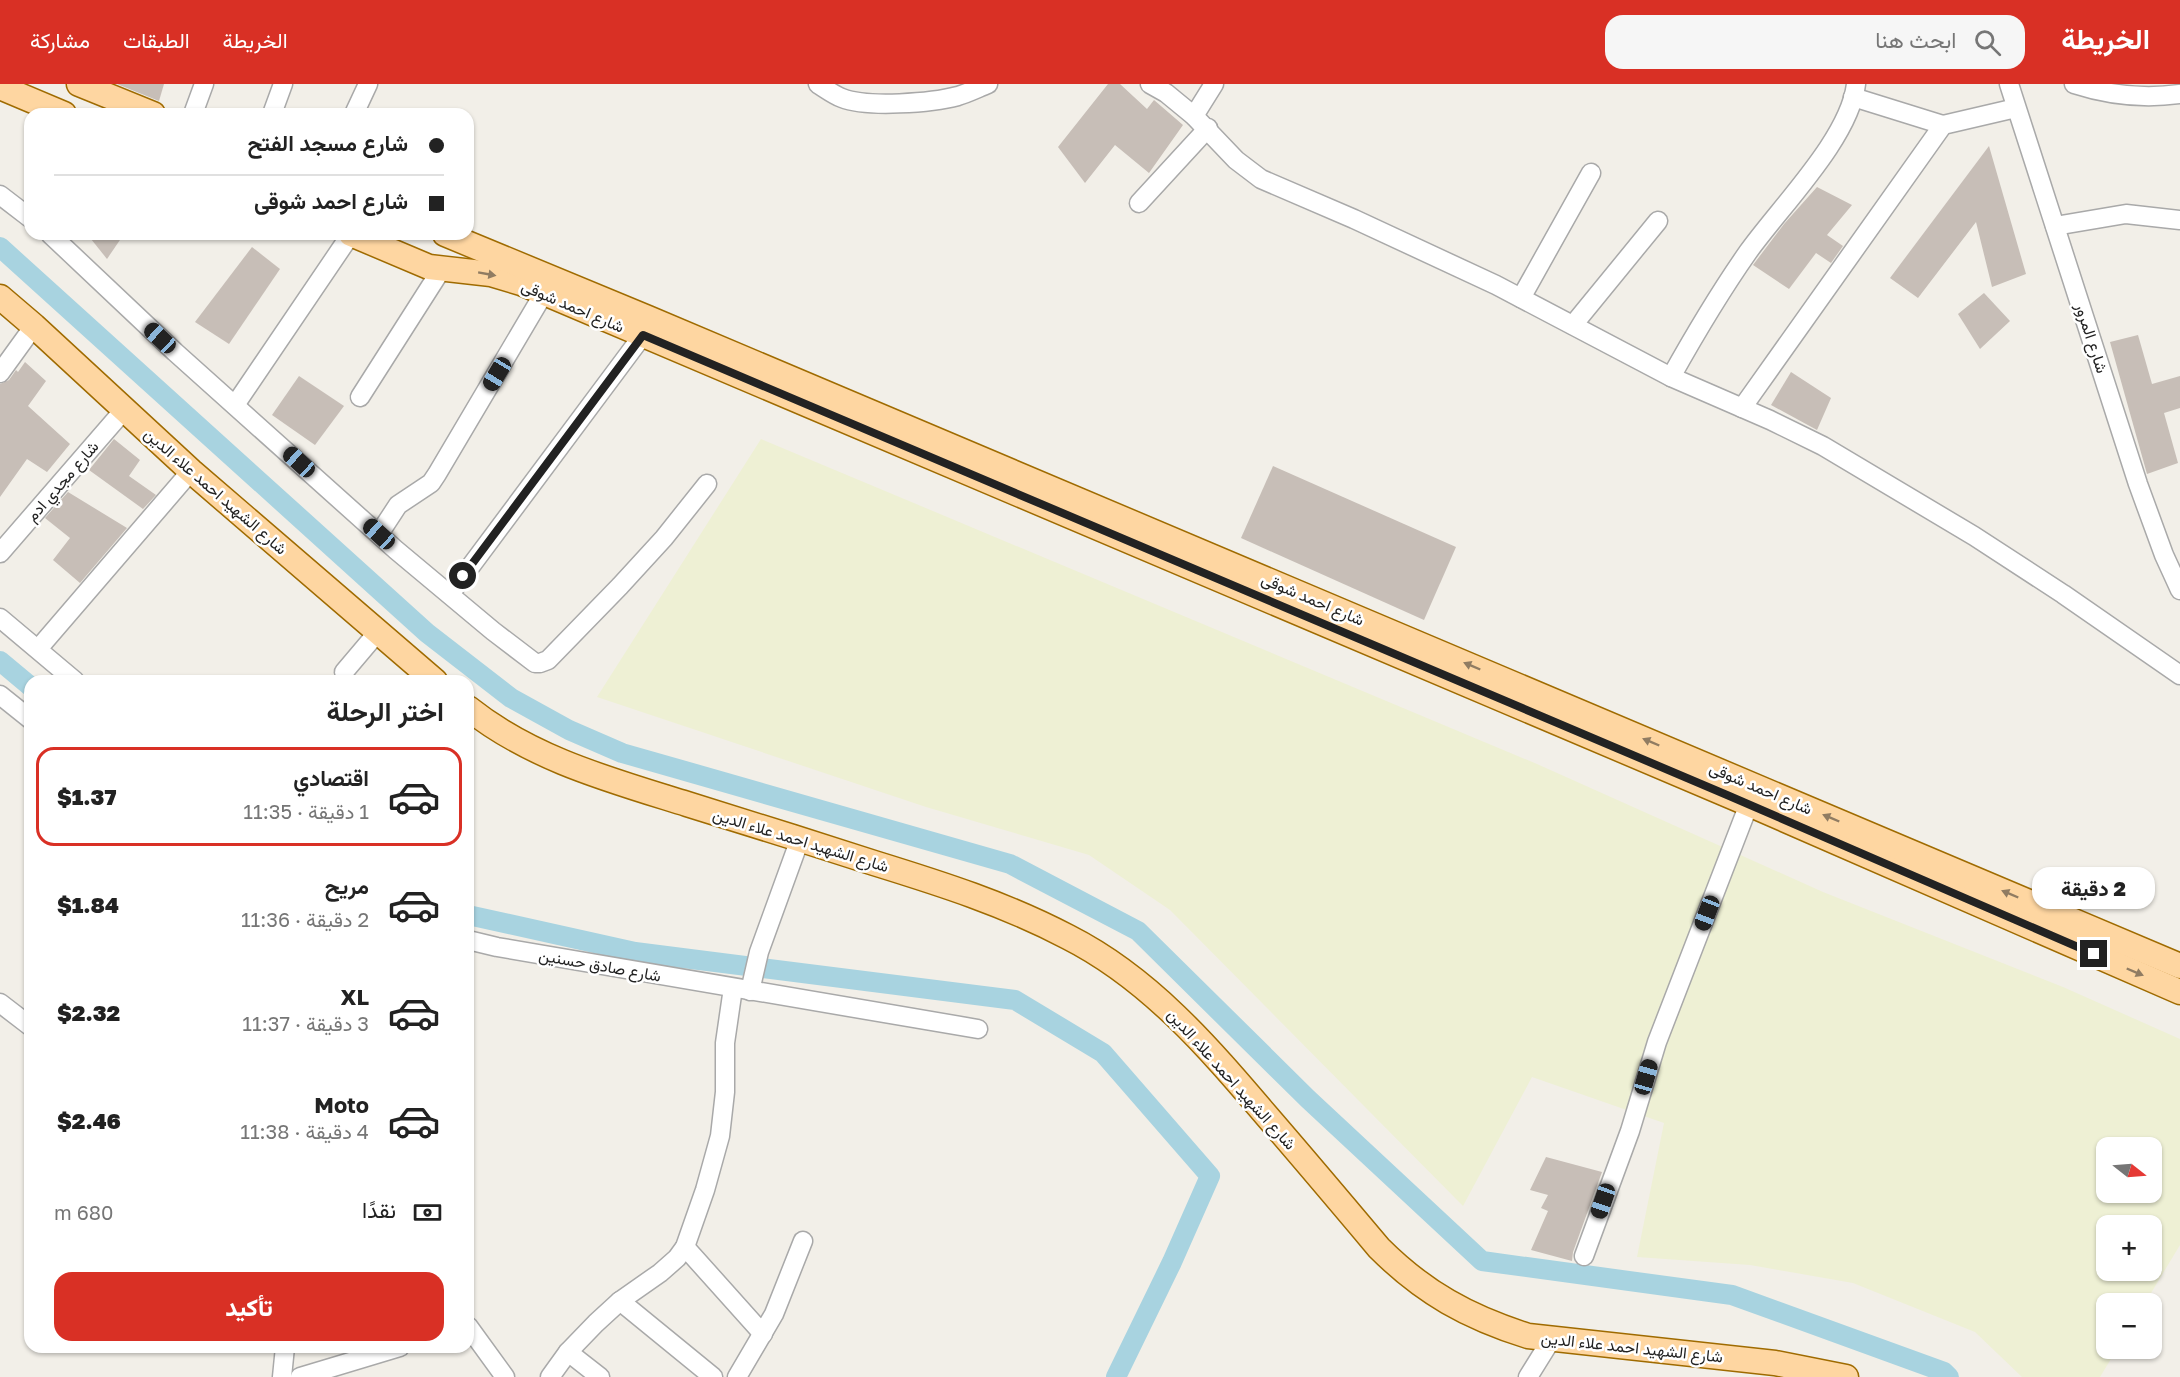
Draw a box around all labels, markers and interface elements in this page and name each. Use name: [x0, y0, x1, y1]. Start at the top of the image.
search box: [1605, 15, 2025, 69]
text: الخريطة: [2061, 22, 2150, 55]
text: ابحث هنا: [1875, 26, 1956, 53]
icon: search: [1971, 26, 2004, 59]
text: مشاركة: [30, 27, 90, 53]
text: الطبقات: [123, 27, 190, 53]
text: الخريطة: [223, 27, 288, 53]
text: شارع مسجد الفتح: [247, 129, 408, 156]
text: شارع احمد شوقى: [254, 187, 408, 214]
one-way arrow: [477, 270, 496, 279]
street label: شارع احمد شوقى: [518, 275, 627, 338]
street label: شارع المرور: [2069, 300, 2113, 376]
car: [141, 319, 179, 357]
car: [480, 354, 514, 394]
street label: شارع الشهيد احمد علاء الدين: [139, 424, 292, 560]
street label: شارع مجدي ادم: [22, 437, 105, 528]
car: [280, 443, 318, 481]
car: [360, 515, 398, 553]
route start: [449, 562, 476, 589]
street label: شارع احمد شوقى: [1258, 568, 1367, 631]
one-way arrow: [1462, 661, 1480, 671]
text: اختر الرحلة: [327, 695, 444, 727]
one-way arrow: [1643, 737, 1660, 746]
street label: شارع احمد شوقى: [1706, 757, 1815, 820]
text: اقتصادي: [293, 764, 369, 791]
icon: car: [387, 770, 441, 824]
text: $1.37: [57, 783, 117, 810]
text: 1 دقيقة · 11:35: [243, 799, 369, 823]
street label: شارع الشهيد احمد علاء الدين: [710, 804, 891, 878]
one-way arrow: [1822, 813, 1839, 822]
callout: 2 دقيقة: [2032, 867, 2156, 909]
text: مريح: [325, 872, 369, 899]
text: 2 دقيقة: [2061, 876, 2126, 900]
icon: car: [387, 878, 441, 932]
one-way arrow: [2001, 889, 2019, 899]
text: $1.84: [57, 891, 119, 918]
car: [1692, 893, 1722, 933]
text: 2 دقيقة · 11:36: [241, 907, 369, 931]
route end: [2080, 940, 2107, 967]
street label: شارع صادق حسنين: [537, 944, 663, 988]
one-way arrow: [2127, 967, 2145, 977]
text: XL: [341, 983, 369, 1010]
icon: car: [387, 986, 441, 1040]
text: $2.32: [57, 999, 120, 1026]
street label: شارع الشهيد احمد علاء الدين: [1162, 1004, 1301, 1155]
text: 3 دقيقة · 11:37: [242, 1011, 369, 1035]
car: [1632, 1057, 1660, 1097]
text: Moto: [314, 1091, 369, 1118]
icon: car: [387, 1094, 441, 1148]
text: $2.46: [57, 1107, 121, 1134]
text: 4 دقيقة · 11:38: [240, 1119, 369, 1143]
north arrow: [2096, 1137, 2162, 1203]
map controls: [2096, 1137, 2162, 1359]
car: [1589, 1181, 1617, 1221]
text: نقدًا: [362, 1196, 396, 1223]
icon: cash: [411, 1196, 444, 1229]
text: 680 m: [54, 1200, 113, 1224]
button: +: [2096, 1215, 2162, 1281]
button: تأكيد: [54, 1272, 444, 1341]
button: −: [2096, 1293, 2162, 1359]
street label: شارع الشهيد احمد علاء الدين: [1540, 1328, 1724, 1368]

